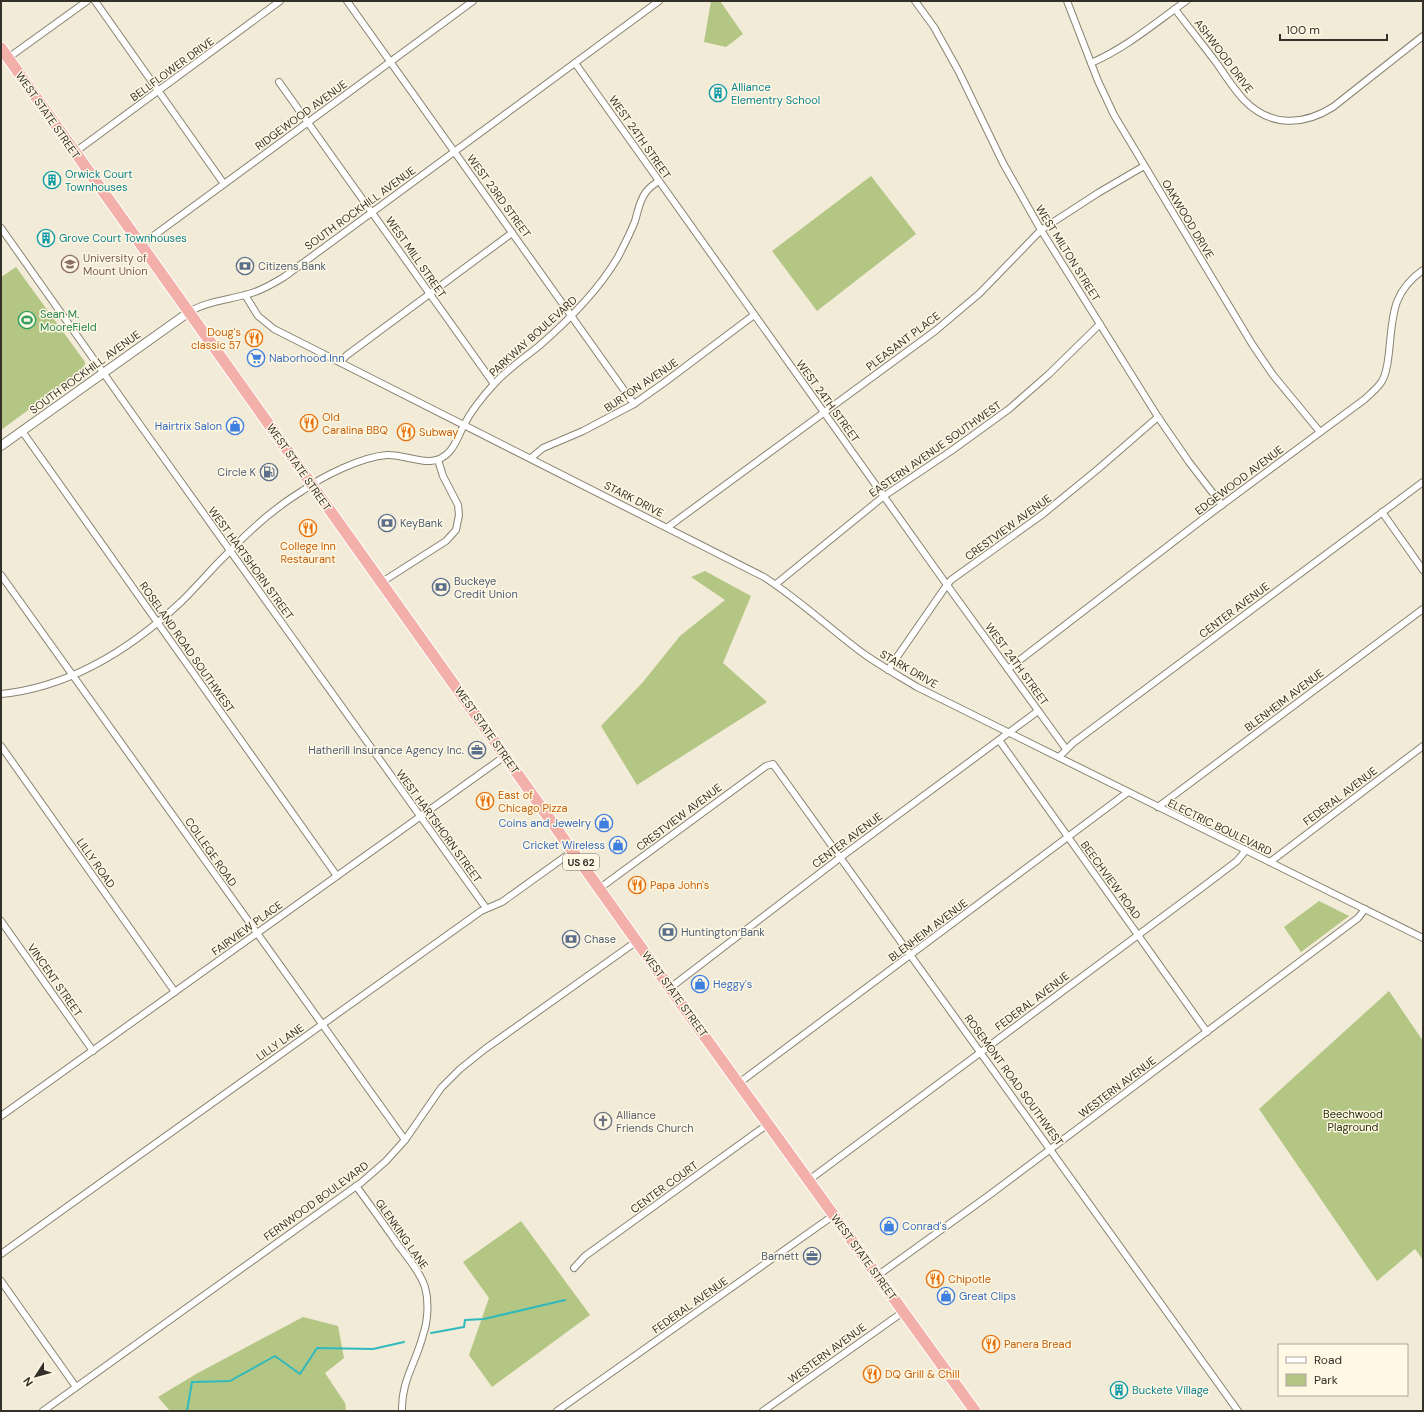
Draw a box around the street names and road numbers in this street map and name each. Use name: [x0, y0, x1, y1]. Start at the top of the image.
street label: ASHWOOD DRIVE: [1192, 16, 1256, 96]
street label: BELLFLOWER DRIVE: [127, 34, 217, 104]
street label: WEST STATE STREET: [13, 69, 83, 161]
street label: RIDGEWOOD AVENUE: [252, 77, 350, 153]
street label: WEST 24TH STREET: [606, 93, 674, 181]
street label: WEST 23RD STREET: [464, 152, 534, 240]
street label: SOUTH ROCKHILL AVENUE: [302, 163, 418, 253]
street label: OAKWOOD DRIVE: [1159, 177, 1217, 261]
street label: WEST MILTON STREET: [1033, 202, 1103, 304]
street label: WEST MILL STREET: [383, 214, 449, 300]
street label: PARKWAY BOULEVARD: [486, 293, 580, 379]
street label: PLEASANT PLACE: [863, 309, 943, 373]
street label: SOUTH ROCKHILL AVENUE: [27, 327, 143, 417]
street label: BURTON AVENUE: [601, 355, 681, 415]
street label: WEST 24TH STREET: [793, 357, 863, 445]
street label: EASTERN AVENUE SOUTHWEST: [866, 398, 1004, 500]
street label: WEST STATE STREET: [264, 421, 334, 513]
street label: EDGEWOOD AVENUE: [1192, 442, 1286, 518]
street label: STARK DRIVE: [602, 478, 666, 520]
street label: CRESTVIEW AVENUE: [962, 491, 1054, 563]
street label: WEST HARTSHORN STREET: [205, 504, 297, 622]
street label: ROSELAND ROAD SOUTHWEST: [136, 579, 238, 715]
street label: CENTER AVENUE: [1196, 579, 1272, 641]
street label: WEST 24TH STREET: [982, 620, 1052, 708]
street label: STARK DRIVE: [877, 647, 941, 691]
street label: BLENHEIM AVENUE: [1242, 666, 1326, 734]
street label: WEST STATE STREET: [452, 684, 522, 776]
street label: FEDERAL AVENUE: [1300, 764, 1380, 828]
street label: WEST HARTSHORN STREET: [393, 767, 485, 885]
street label: CRESTVIEW AVENUE: [633, 780, 725, 854]
street label: ELECTRIC BOULEVARD: [1166, 796, 1275, 858]
street label: CENTER AVENUE: [809, 809, 885, 871]
street label: COLLEGE ROAD: [182, 815, 240, 890]
street label: LILLY ROAD: [74, 835, 118, 891]
street label: BEECHVIEW ROAD: [1078, 838, 1144, 922]
road number: US 62: [563, 854, 599, 870]
street label: BLENHEIM AVENUE: [886, 896, 970, 964]
street label: FAIRVIEW PLACE: [209, 898, 285, 958]
street label: VINCENT STREET: [25, 941, 85, 1019]
street label: WEST STATE STREET: [639, 948, 711, 1040]
street label: FEDERAL AVENUE: [992, 969, 1072, 1033]
street label: ROSEMONT ROAD SOUTHWEST: [961, 1011, 1067, 1149]
street label: LILLY LANE: [253, 1020, 307, 1064]
street label: WESTERN AVENUE: [1076, 1053, 1158, 1121]
street label: FERNWOOD BOULEVARD: [261, 1158, 372, 1244]
street label: CENTER COURT: [628, 1158, 700, 1216]
street label: GLENKING LANE: [373, 1196, 431, 1272]
street label: WEST STATE STREET: [828, 1211, 900, 1303]
street label: FEDERAL AVENUE: [649, 1274, 731, 1336]
street label: WESTERN AVENUE: [785, 1320, 869, 1386]

